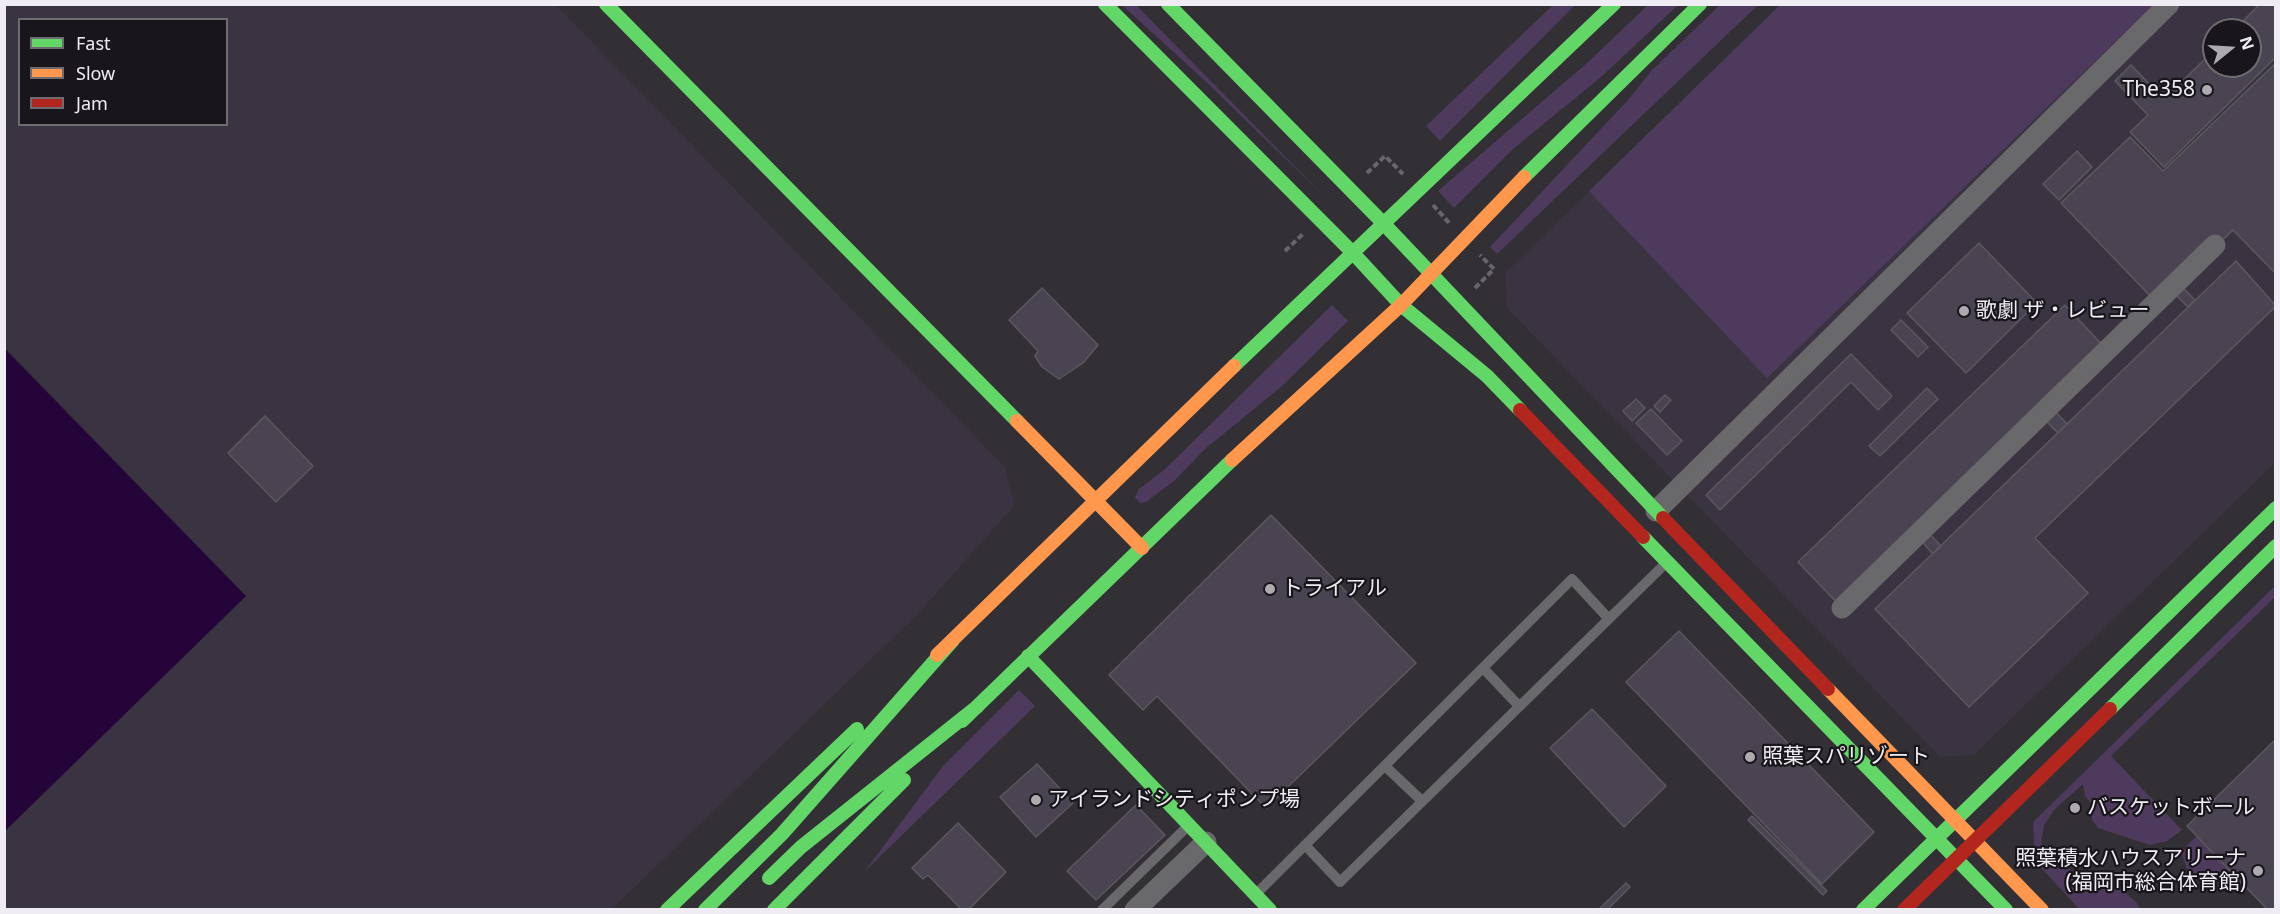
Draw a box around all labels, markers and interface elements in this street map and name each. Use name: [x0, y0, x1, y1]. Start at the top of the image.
legend: [18, 18, 228, 126]
north arrow: [2202, 18, 2262, 78]
text: Fast: [76, 31, 111, 55]
text: N: [2235, 33, 2260, 53]
text: Slow: [76, 61, 115, 85]
place label: The358: [2122, 77, 2195, 103]
marker: The358: [2200, 83, 2214, 97]
text: Jam: [76, 91, 108, 115]
place label: 歌劇 ザ・レビュー: [1976, 298, 2149, 324]
marker: 歌劇 ザ・レビュー: [1957, 304, 1971, 318]
place label: トライアル: [1282, 576, 1387, 602]
marker: トライアル: [1263, 582, 1277, 596]
place label: 照葉スパリゾート: [1762, 744, 1930, 770]
marker: 照葉スパリゾート: [1743, 750, 1757, 764]
place label: アイランドシティポンプ場: [1048, 787, 1300, 813]
marker: アイランドシティポンプ場: [1029, 793, 1043, 807]
place label: バスケットボール: [2087, 795, 2255, 821]
marker: バスケットボール: [2068, 801, 2082, 815]
place label: 照葉積水ハウスアリーナ (福岡市総合体育館): [2015, 846, 2246, 896]
marker: 照葉積水ハウスアリーナ (福岡市総合体育館): [2251, 864, 2265, 878]

